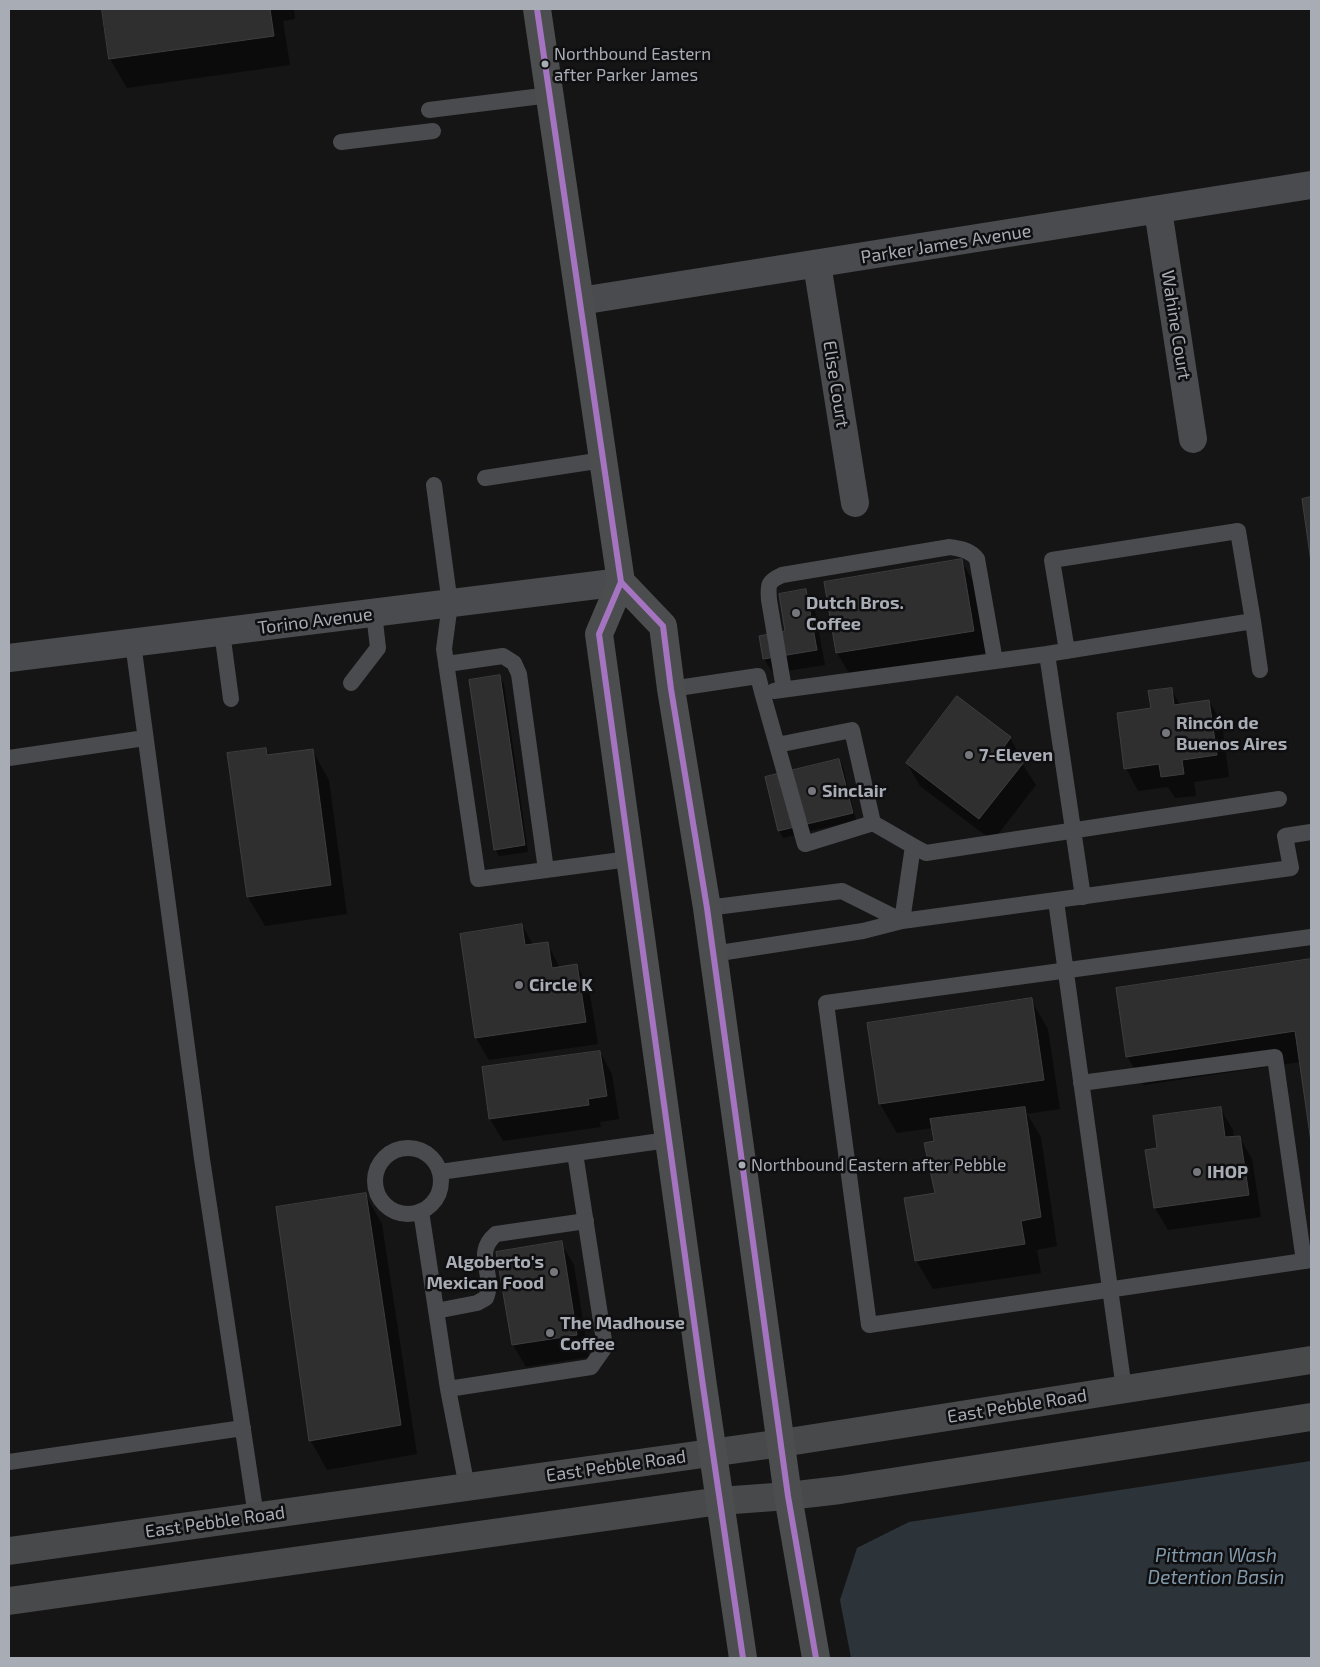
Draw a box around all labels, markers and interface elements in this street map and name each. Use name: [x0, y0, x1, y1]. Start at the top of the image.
place label: Northbound Eastern after Parker James: [554, 44, 711, 84]
marker: Northbound Eastern after Parker James: [540, 59, 550, 69]
street label: Parker James Avenue: [859, 220, 1033, 268]
street label: Wahine Court: [1157, 269, 1195, 381]
street label: Elise Court: [818, 339, 854, 429]
place label: Dutch Bros. Coffee: [806, 592, 904, 634]
street label: Torino Avenue: [256, 603, 374, 639]
marker: Dutch Bros. Coffee: [790, 607, 802, 619]
place label: Rincón de Buenos Aires: [1176, 712, 1287, 754]
marker: Rincón de Buenos Aires: [1160, 727, 1172, 739]
place label: 7-Eleven: [979, 744, 1053, 766]
marker: 7-Eleven: [963, 749, 975, 761]
place label: Sinclair: [822, 780, 886, 802]
marker: Sinclair: [806, 785, 818, 797]
place label: Circle K: [529, 974, 593, 996]
marker: Circle K: [513, 979, 525, 991]
place label: Northbound Eastern after Pebble: [751, 1155, 1006, 1175]
marker: Northbound Eastern after Pebble: [737, 1160, 747, 1170]
place label: IHOP: [1207, 1161, 1248, 1183]
marker: IHOP: [1191, 1166, 1203, 1178]
place label: Algoberto's Mexican Food: [426, 1251, 544, 1294]
marker: Algoberto's Mexican Food: [548, 1266, 560, 1278]
place label: The Madhouse Coffee: [560, 1312, 685, 1355]
marker: The Madhouse Coffee: [544, 1327, 556, 1339]
street label: East Pebble Road: [946, 1384, 1088, 1428]
street label: East Pebble Road: [545, 1445, 687, 1487]
street label: East Pebble Road: [144, 1501, 286, 1543]
water label: Pittman Wash Detention Basin: [1148, 1545, 1284, 1589]

